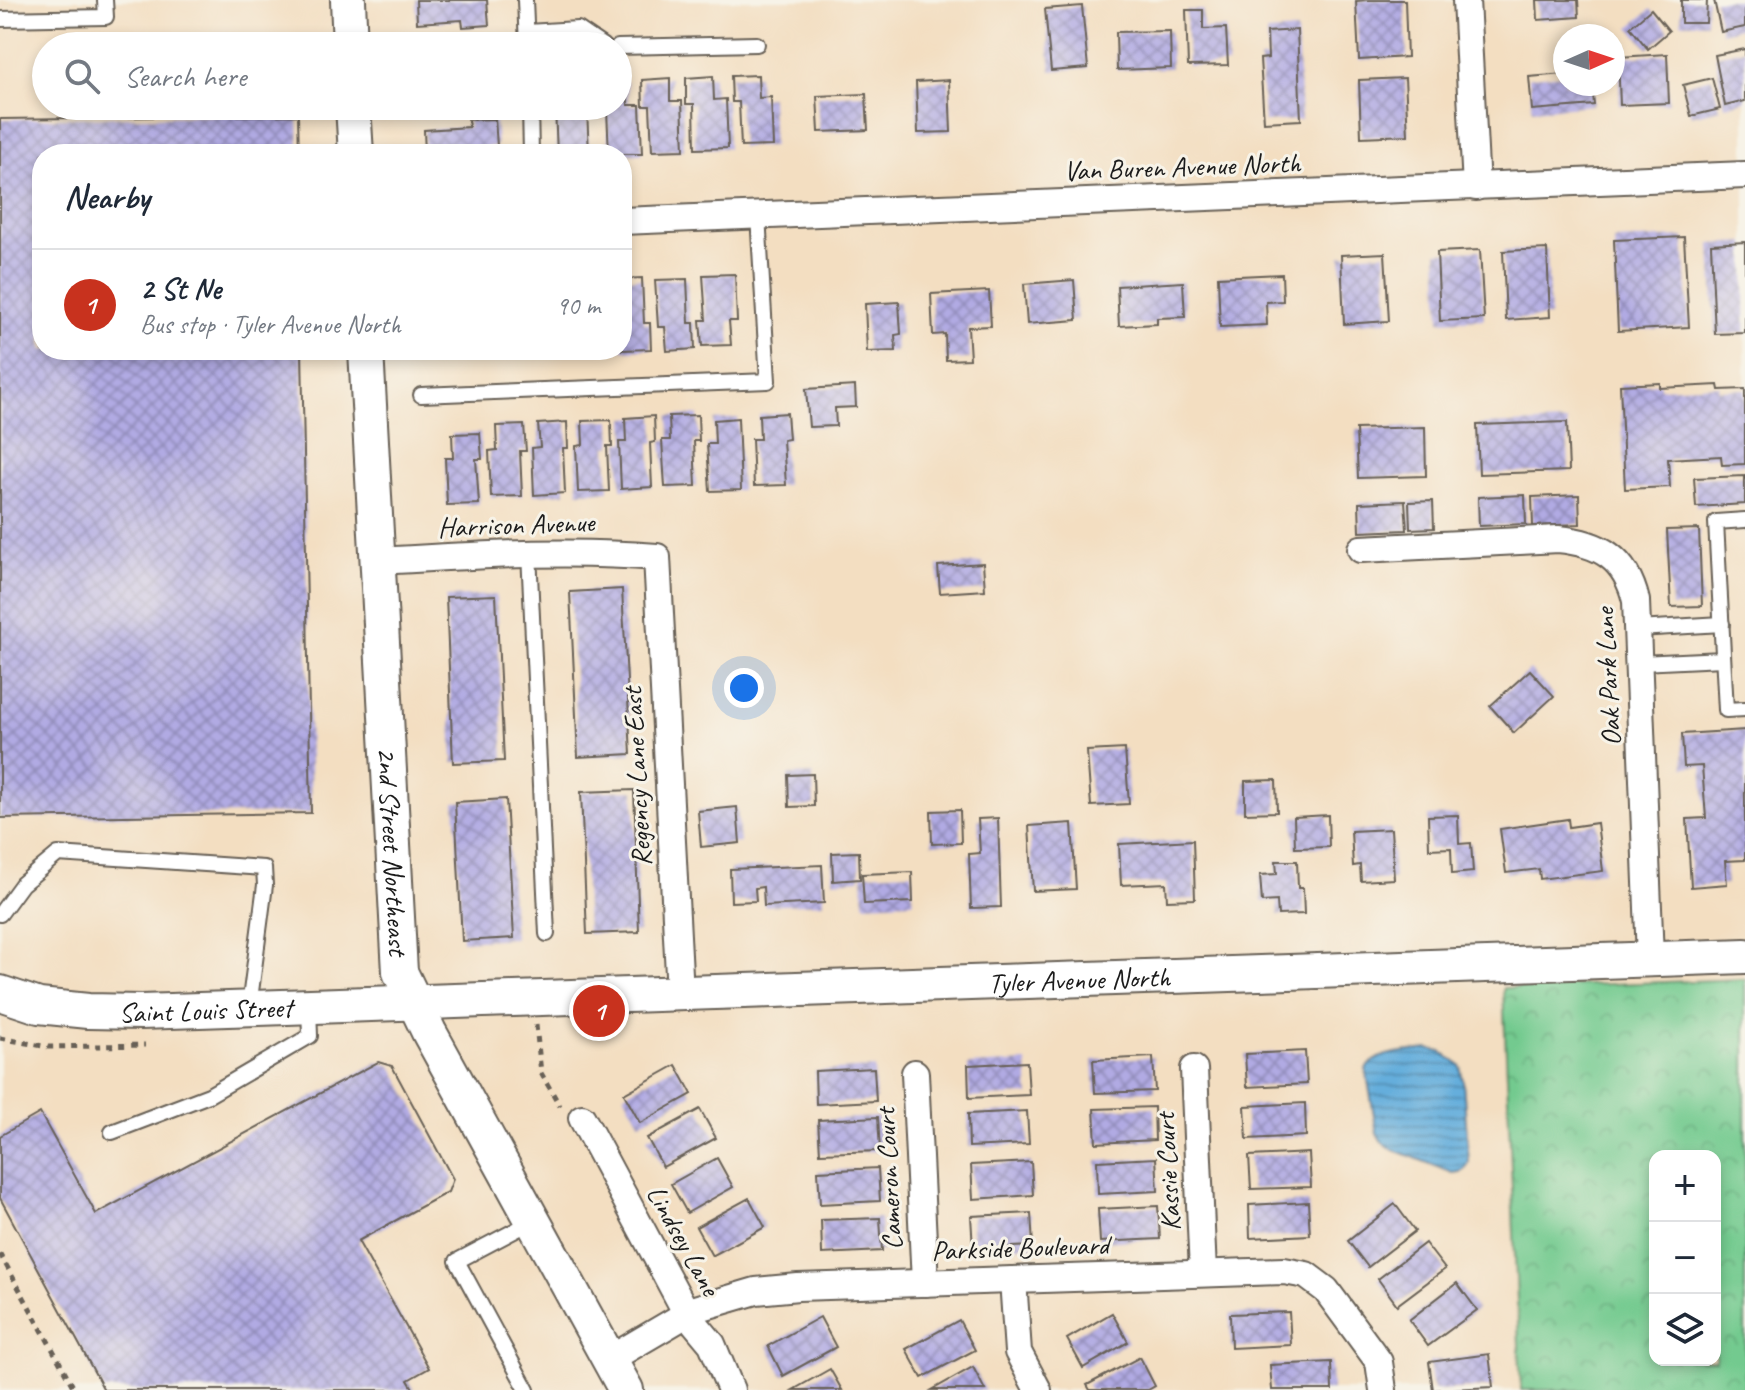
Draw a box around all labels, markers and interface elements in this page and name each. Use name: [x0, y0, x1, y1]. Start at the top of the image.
north arrow: [1553, 24, 1625, 96]
search box: [32, 32, 632, 120]
icon: search: [60, 54, 104, 98]
text: Search here: [124, 57, 246, 95]
street label: Van Buren Avenue North: [1063, 145, 1302, 188]
text: Nearby: [64, 175, 150, 218]
text: 2 St Ne: [140, 270, 221, 308]
text: 1: [84, 289, 96, 322]
text: 90 m: [556, 289, 600, 322]
text: Bus stop · Tyler Avenue North: [140, 308, 401, 341]
street label: Harrison Avenue: [437, 504, 597, 545]
street label: Oak Park Lane: [1586, 605, 1629, 747]
your location: [724, 668, 764, 708]
street label: Regency Lane East: [614, 684, 659, 867]
street label: 2nd Street Northeast: [370, 746, 416, 959]
street label: Tyler Avenue North: [988, 959, 1172, 1000]
pin: 1: [573, 981, 625, 1041]
street label: Saint Louis Street: [119, 990, 296, 1030]
street label: Cameron Court: [867, 1104, 910, 1251]
street label: Kassie Court: [1147, 1109, 1188, 1232]
map controls: [1649, 1150, 1721, 1366]
button: +: [1649, 1150, 1721, 1222]
street label: Lindsey Lane: [639, 1179, 729, 1303]
button: −: [1649, 1222, 1721, 1294]
street label: Parkside Boulevard: [931, 1227, 1113, 1268]
button: layers: [1649, 1294, 1721, 1366]

